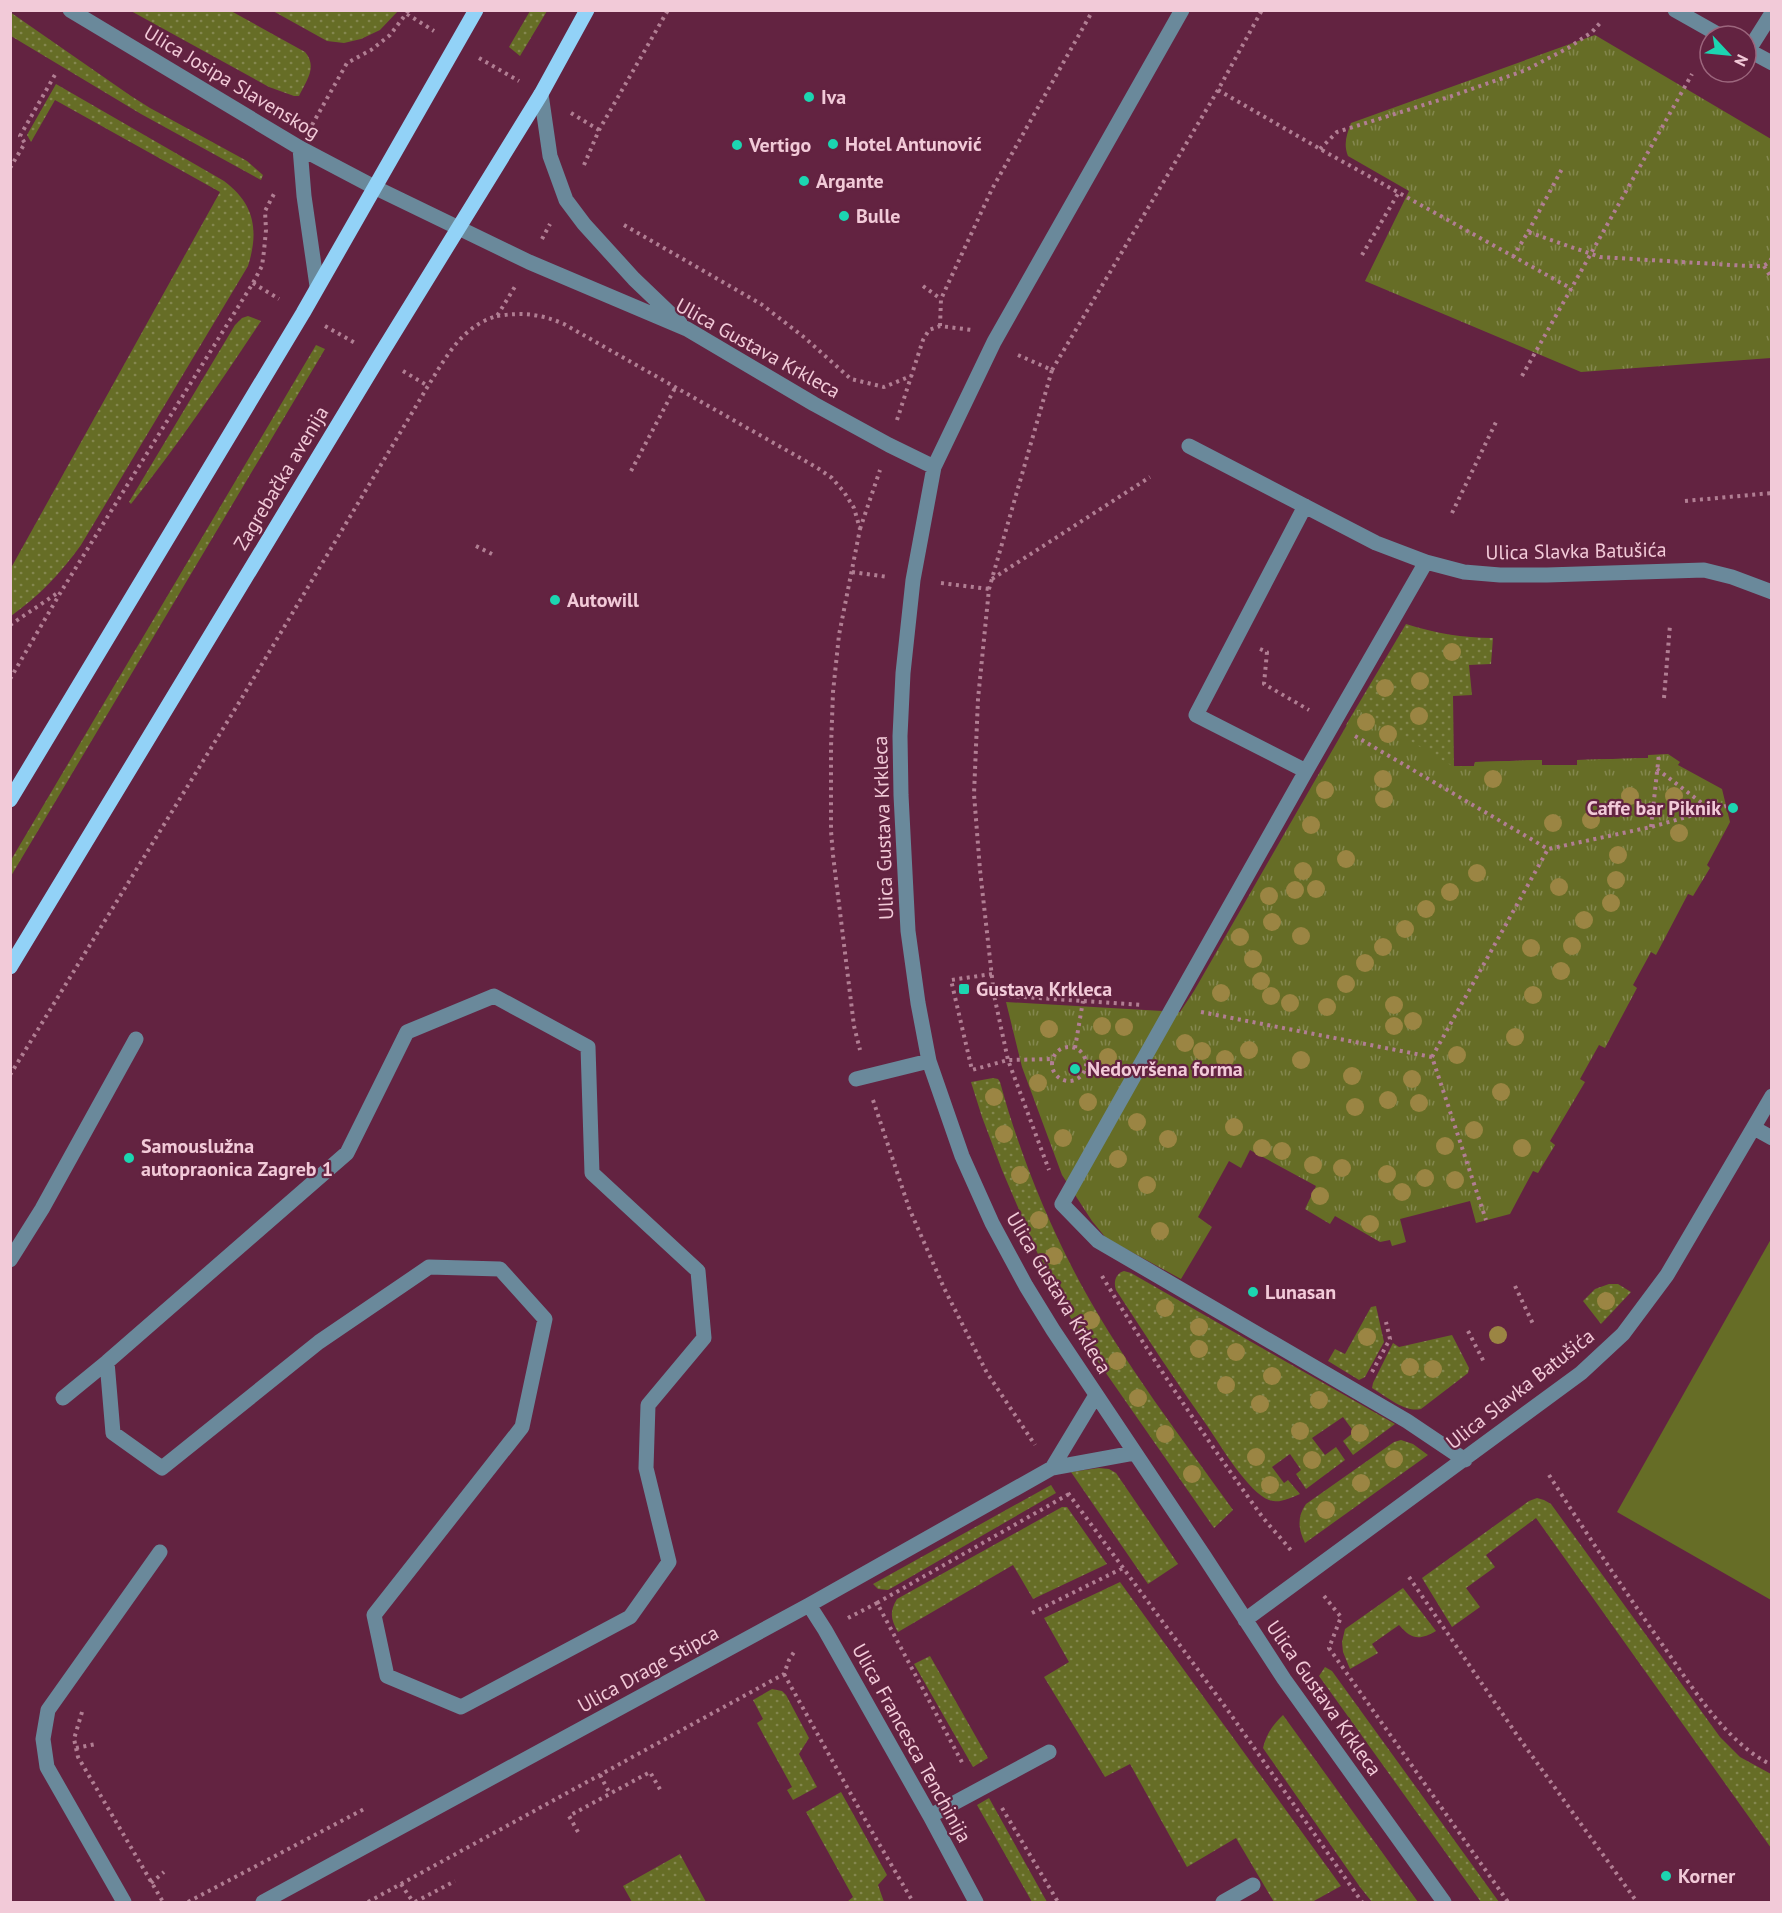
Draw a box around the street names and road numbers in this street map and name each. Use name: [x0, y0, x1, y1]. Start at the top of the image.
street label: Ulica Josipa Slavenskog: [139, 19, 325, 145]
street label: Ulica Gustava Krkleca: [671, 292, 845, 404]
street label: Zagrebačka avenija: [228, 401, 334, 555]
street label: Ulica Slavka Batušića: [1485, 536, 1667, 566]
street label: Ulica Gustava Krkleca: [867, 735, 899, 921]
street label: Ulica Gustava Krkleca: [1000, 1207, 1118, 1379]
street label: Ulica Slavka Batušića: [1441, 1323, 1599, 1455]
street label: Ulica Gustava Krkleca: [1260, 1615, 1388, 1781]
street label: Ulica Drage Stipca: [573, 1620, 723, 1718]
street label: Ulica Francesca Tenchinija: [846, 1639, 978, 1847]

